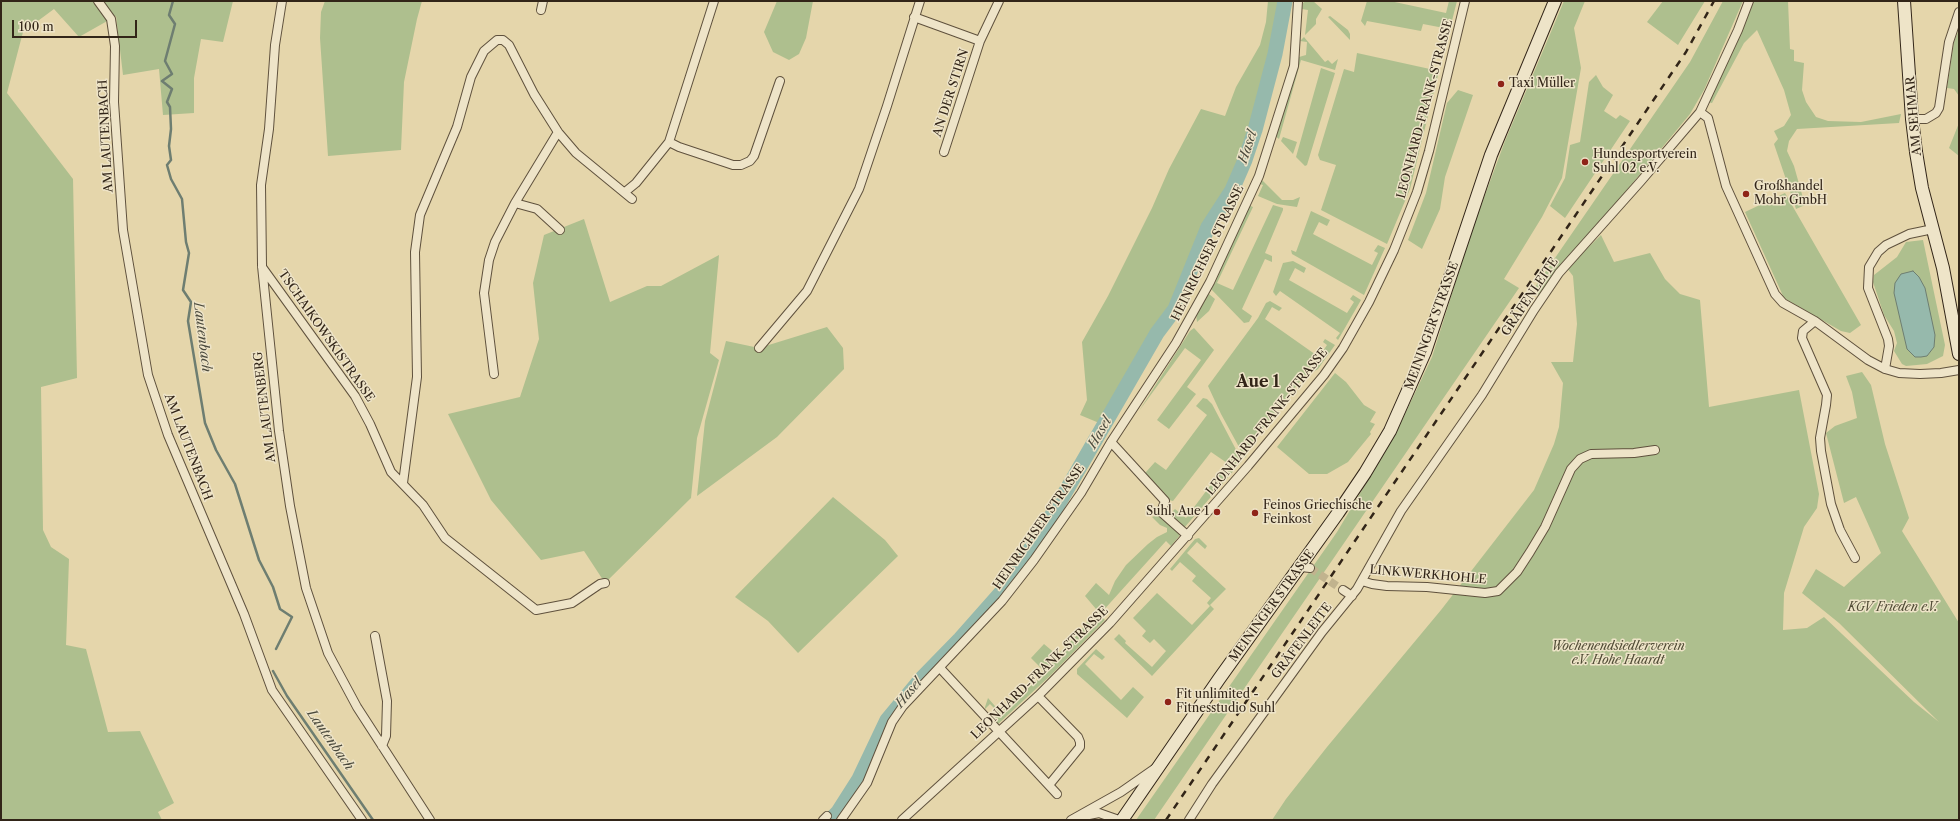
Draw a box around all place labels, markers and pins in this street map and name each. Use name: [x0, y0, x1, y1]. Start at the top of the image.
place label: Taxi Müller: [1509, 77, 1575, 91]
marker: Taxi Müller: [1496, 79, 1506, 89]
place label: Hundesportverein Suhl 02 e.V.: [1593, 148, 1697, 176]
marker: Hundesportverein Suhl 02 e.V.: [1580, 157, 1590, 167]
place label: Großhandel Mohr GmbH: [1754, 180, 1827, 208]
marker: Großhandel Mohr GmbH: [1741, 189, 1751, 199]
place label: Feinos Griechische Feinkost: [1263, 499, 1372, 527]
place label: Suhl, Aue 1: [1146, 505, 1209, 519]
marker: Suhl, Aue 1: [1212, 507, 1222, 517]
marker: Feinos Griechische Feinkost: [1250, 508, 1260, 518]
place label: Fit unlimited - Fitnesstudio Suhl: [1176, 688, 1275, 716]
marker: Fit unlimited - Fitnesstudio Suhl: [1163, 697, 1173, 707]

